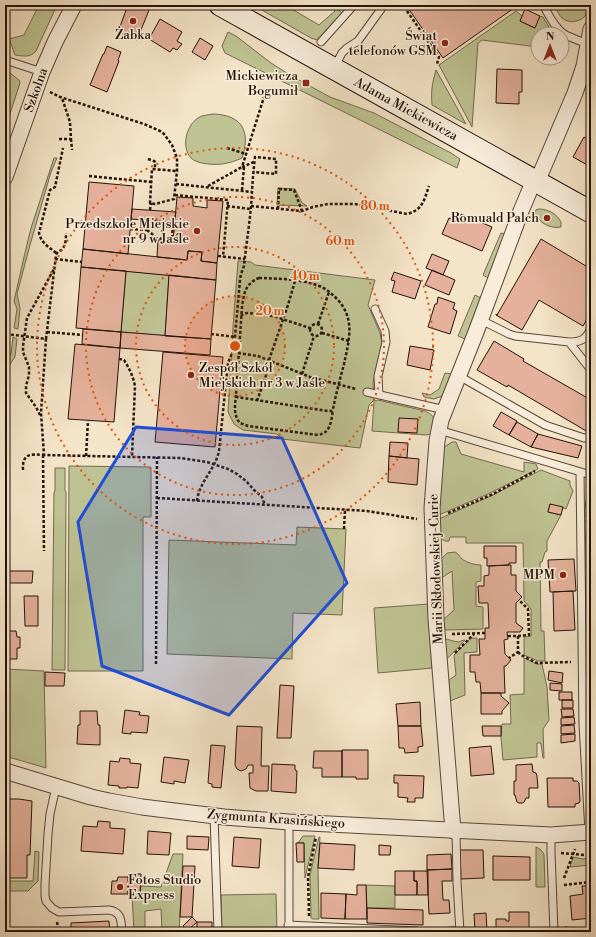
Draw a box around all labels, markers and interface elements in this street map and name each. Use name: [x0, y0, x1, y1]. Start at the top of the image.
marker: Żabka: [128, 16, 138, 26]
place label: Żabka: [115, 26, 152, 43]
north arrow: [530, 26, 570, 66]
place label: Świat telefonów GSM: [349, 27, 437, 59]
text: N: [546, 30, 555, 44]
marker: Świat telefonów GSM: [440, 38, 450, 48]
street label: Szkolna: [21, 65, 51, 114]
place label: Mickiewicza Bogumił: [225, 68, 298, 99]
street label: Adama Mickiewicza: [351, 73, 461, 144]
marker: Mickiewicza Bogumił: [301, 78, 311, 88]
text: 80 m: [360, 199, 390, 214]
place label: Romuald Palch: [451, 210, 539, 226]
marker: Romuald Palch: [542, 213, 552, 223]
place label: Przedszkole Miejskie nr 9 w Jaśle: [65, 216, 189, 247]
marker: Przedszkole Miejskie nr 9 w Jaśle: [192, 226, 202, 236]
text: 60 m: [325, 234, 355, 249]
text: 40 m: [290, 269, 320, 284]
text: 20 m: [255, 304, 285, 319]
centre of rings: [228, 339, 242, 353]
place label: Zespół Szkół Miejskich nr 3 w Jaśle: [199, 360, 325, 391]
marker: Zespół Szkół Miejskich nr 3 w Jaśle: [186, 370, 196, 380]
street label: Marii Skłodowskiej-Curie: [425, 493, 447, 644]
place label: MPM: [523, 567, 555, 583]
marker: MPM: [558, 570, 568, 580]
street label: Zygmunta Krasińskiego: [206, 806, 346, 832]
place label: Fotos Studio Express: [128, 872, 201, 903]
marker: Fotos Studio Express: [115, 882, 125, 892]

